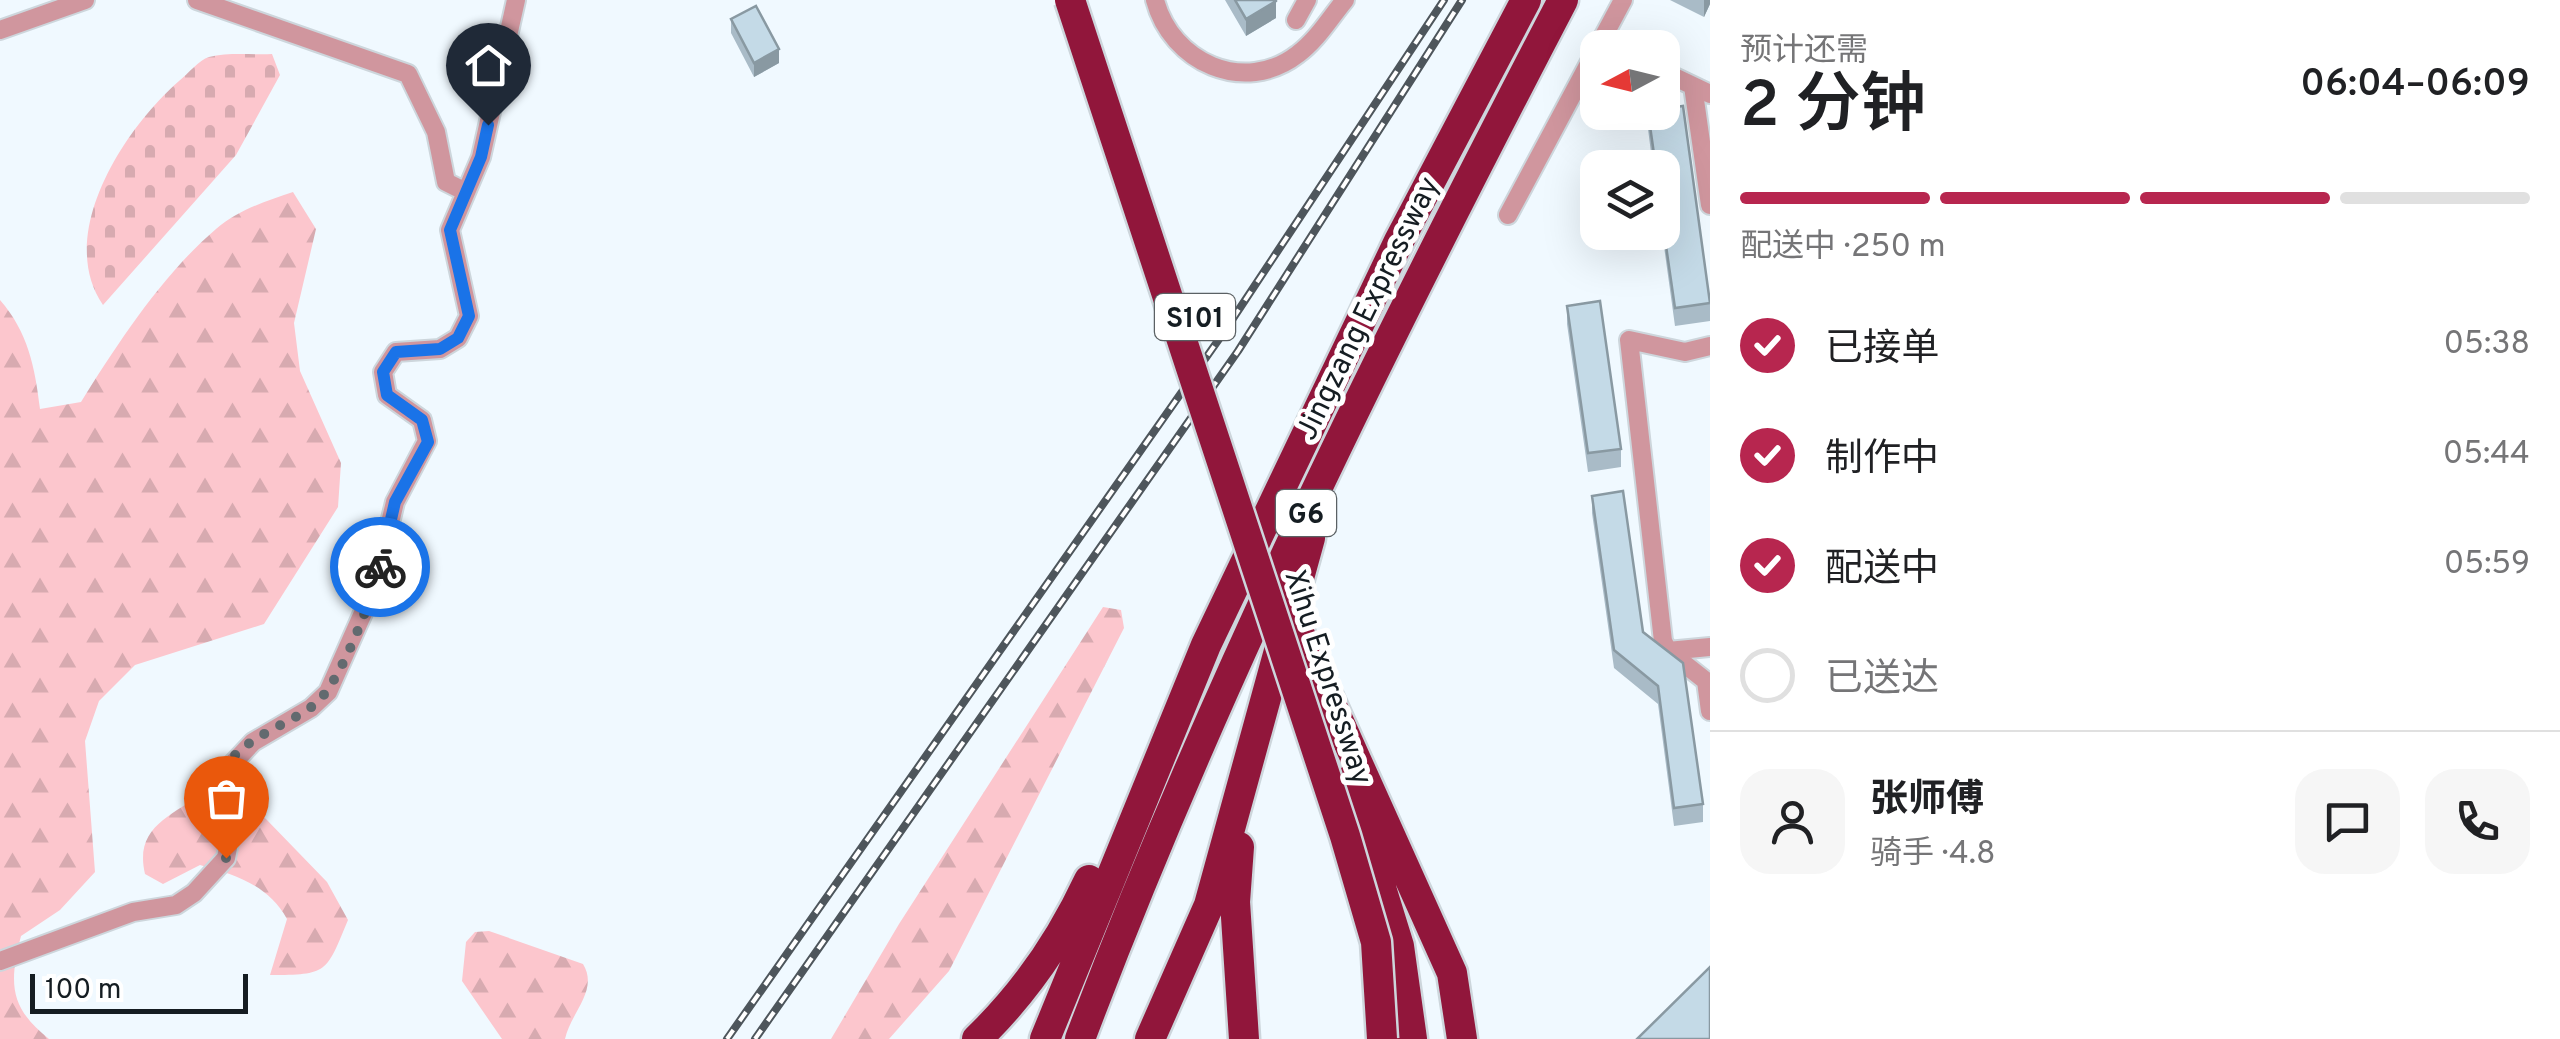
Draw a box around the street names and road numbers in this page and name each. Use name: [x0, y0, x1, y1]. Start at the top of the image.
street label: Jingzang Expressway: [1289, 171, 1449, 447]
road number: S101: [1155, 294, 1235, 340]
road number: G6: [1276, 490, 1336, 536]
street label: Xihu Expressway: [1274, 566, 1379, 790]

